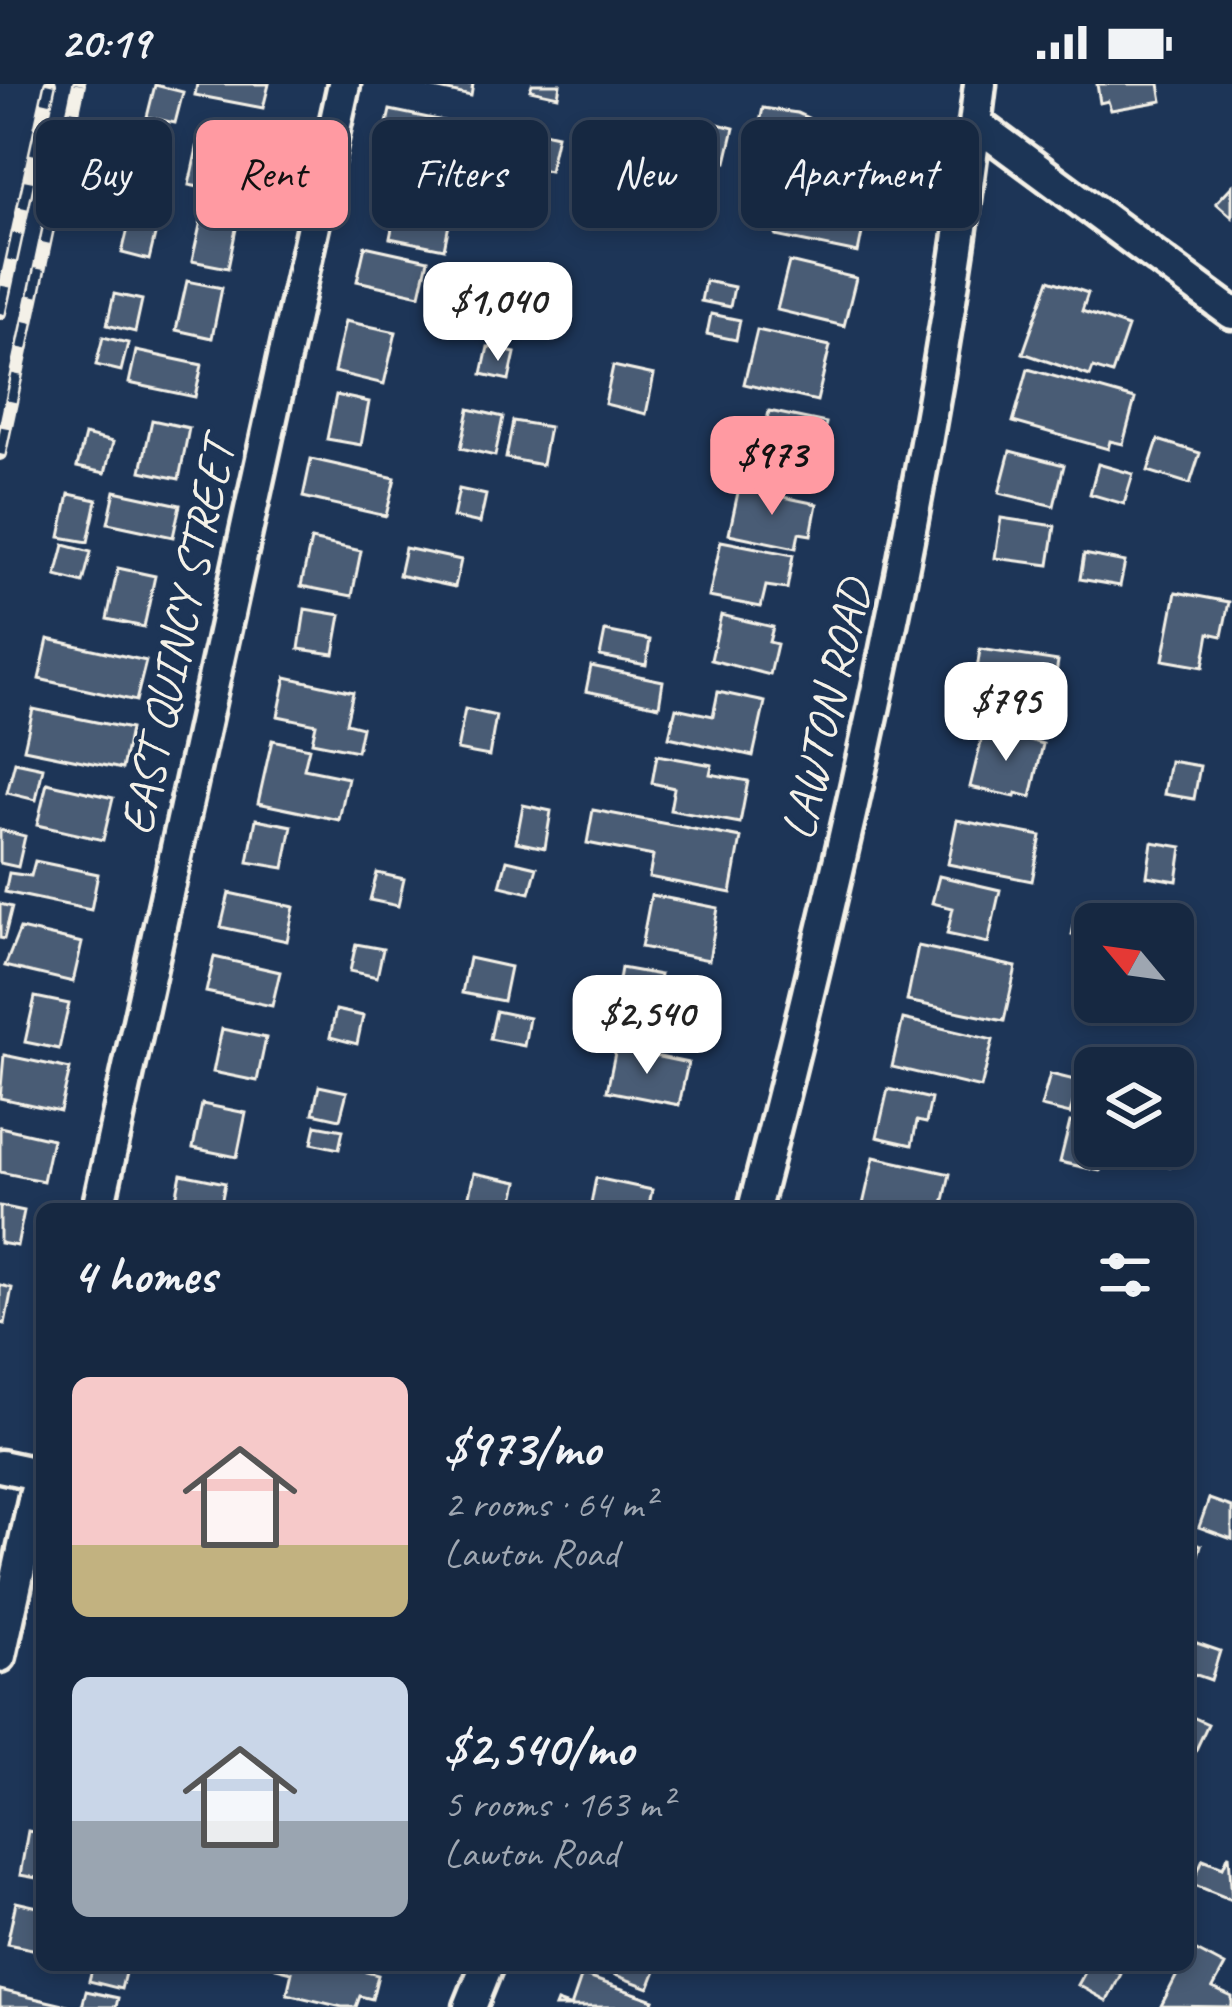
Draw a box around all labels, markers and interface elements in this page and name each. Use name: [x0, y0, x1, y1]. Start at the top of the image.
text: 20:19: [60, 14, 149, 71]
chip: Buy: [36, 120, 172, 228]
chip: Rent: [196, 120, 348, 228]
chip: Filters: [372, 120, 548, 228]
chip: New: [572, 120, 717, 228]
chip: Apartment: [741, 120, 979, 228]
pin: $1,040: [400, 262, 596, 364]
text: $1,040: [450, 276, 546, 325]
pin: $973: [701, 416, 843, 518]
street label: EAST QUINCY STREET: [106, 425, 250, 840]
text: $973: [737, 430, 807, 479]
street label: LAWTON ROAD: [767, 571, 886, 845]
pin: $795: [935, 662, 1077, 764]
text: $795: [972, 676, 1040, 725]
north arrow: [1074, 903, 1194, 1023]
map controls: [1074, 903, 1194, 1167]
pin: $2,540: [549, 975, 745, 1077]
text: $2,540: [600, 989, 694, 1038]
button: layers: [1074, 1047, 1194, 1167]
icon: filters: [1092, 1242, 1158, 1308]
text: 4 homes: [72, 1243, 216, 1307]
text: $973/mo: [444, 1416, 600, 1480]
icon: home: [168, 1425, 312, 1569]
text: 2 rooms · 64 m²: [444, 1480, 655, 1529]
text: Lawton Road: [444, 1529, 618, 1578]
text: $2,540/mo: [444, 1716, 633, 1780]
icon: home: [168, 1725, 312, 1869]
text: 5 rooms · 163 m²: [444, 1780, 672, 1829]
text: Lawton Road: [444, 1829, 618, 1878]

